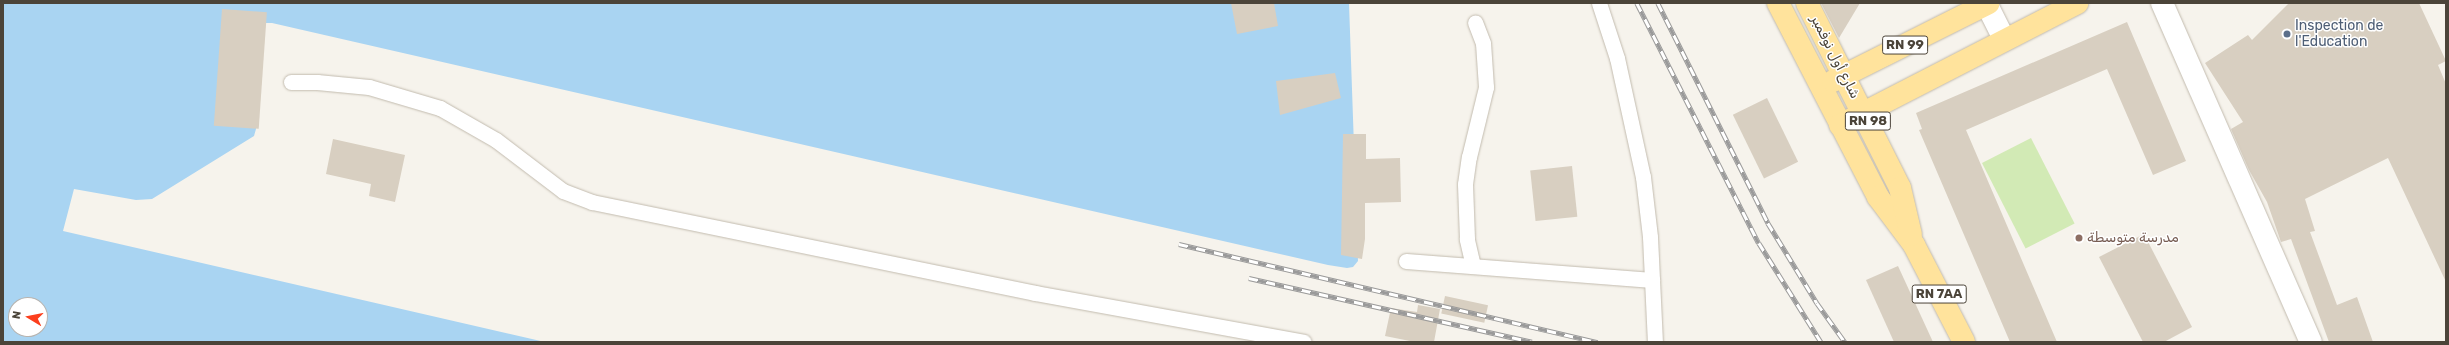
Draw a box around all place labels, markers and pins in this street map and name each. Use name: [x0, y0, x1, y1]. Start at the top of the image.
place label: Inspection de l'Education: [2295, 18, 2383, 50]
marker: Inspection de l'Education: [2282, 29, 2292, 39]
place label: مدرسة متوسطة: [2087, 230, 2179, 246]
marker: مدرسة متوسطة: [2074, 233, 2084, 243]

